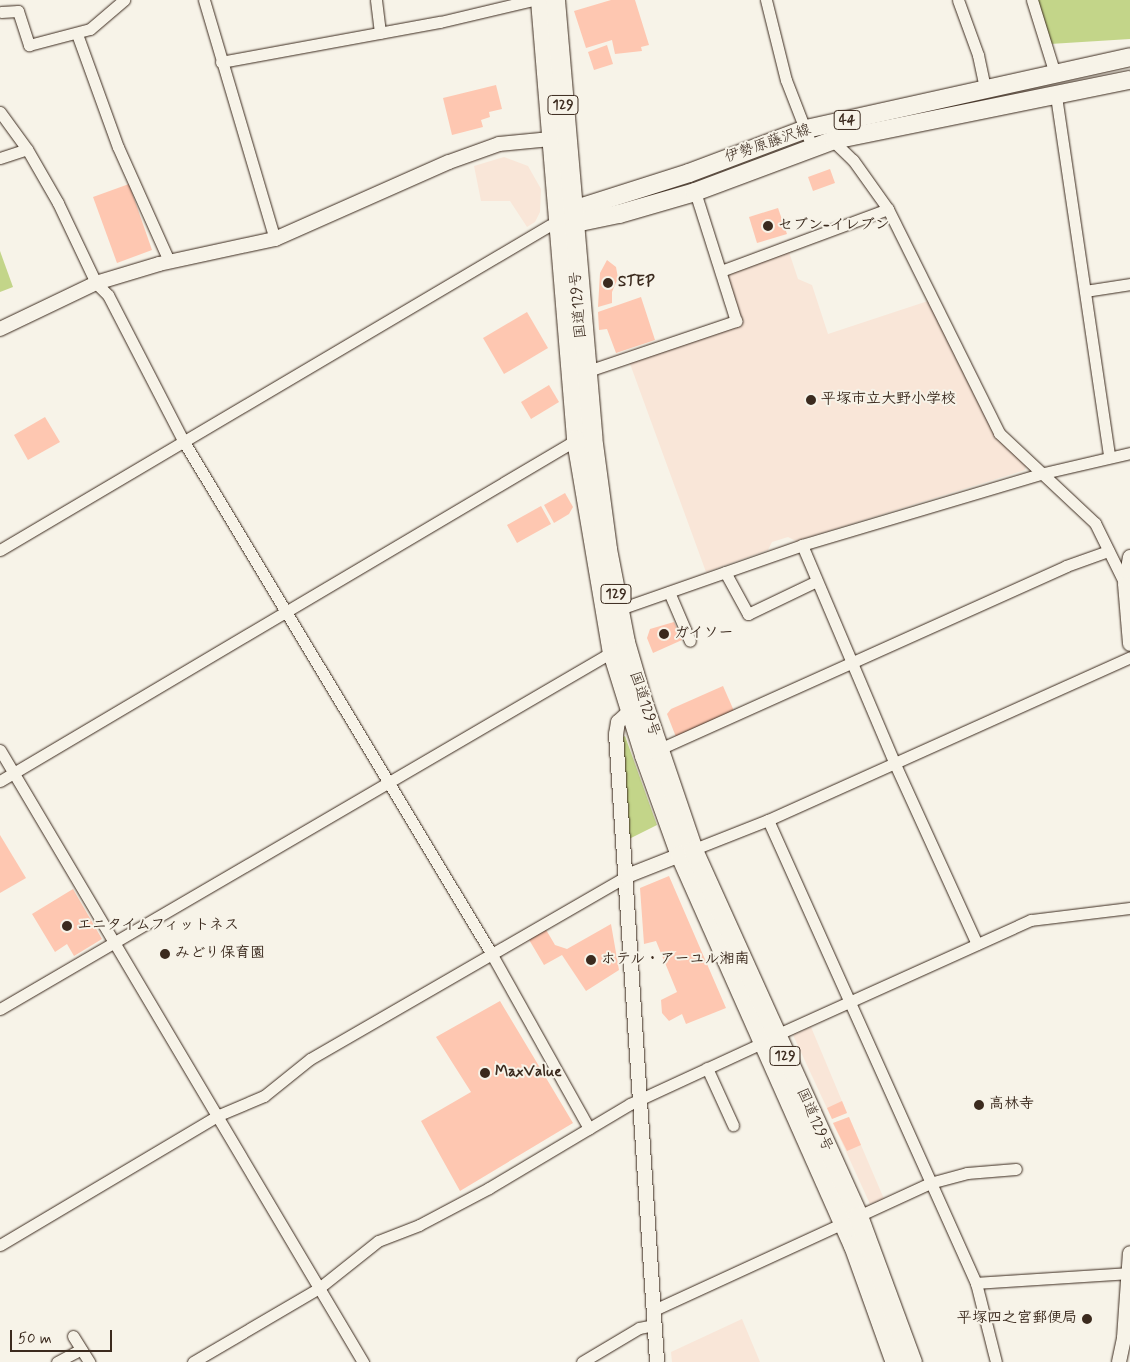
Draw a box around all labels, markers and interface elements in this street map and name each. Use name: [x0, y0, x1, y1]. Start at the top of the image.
road number: 129: [547, 94, 579, 116]
road number: 44: [833, 108, 861, 132]
street label: 伊勢原藤沢線: [723, 121, 813, 167]
place label: セブン-イレブン: [778, 217, 890, 235]
marker: セブン-イレブン: [762, 220, 774, 232]
street label: 国道129号: [567, 271, 591, 339]
place label: STEP: [618, 274, 655, 292]
marker: STEP: [602, 277, 614, 289]
place label: 平塚市立大野小学校: [821, 391, 956, 409]
marker: 平塚市立大野小学校: [805, 394, 817, 406]
road number: 129: [600, 582, 632, 606]
place label: ガイソー: [674, 625, 734, 643]
marker: ガイソー: [658, 628, 670, 640]
street label: 国道129号: [625, 669, 663, 739]
place label: エニタイムフィットネス: [77, 917, 242, 935]
marker: エニタイムフィットネス: [61, 920, 73, 932]
place label: みどり保育園: [175, 945, 265, 963]
marker: みどり保育園: [159, 948, 171, 960]
place label: ホテル・アーユル湘南: [601, 951, 750, 969]
marker: ホテル・アーユル湘南: [585, 954, 597, 966]
road number: 129: [769, 1044, 801, 1068]
place label: MaxValue: [495, 1064, 562, 1082]
marker: MaxValue: [479, 1067, 491, 1079]
street label: 国道129号: [792, 1086, 836, 1154]
place label: 高林寺: [989, 1096, 1034, 1114]
marker: 高林寺: [973, 1099, 985, 1111]
place label: 平塚四之宮郵便局: [957, 1310, 1077, 1328]
marker: 平塚四之宮郵便局: [1081, 1313, 1093, 1325]
scale bar: [12, 1320, 115, 1352]
text: 50 m: [18, 1329, 52, 1349]

